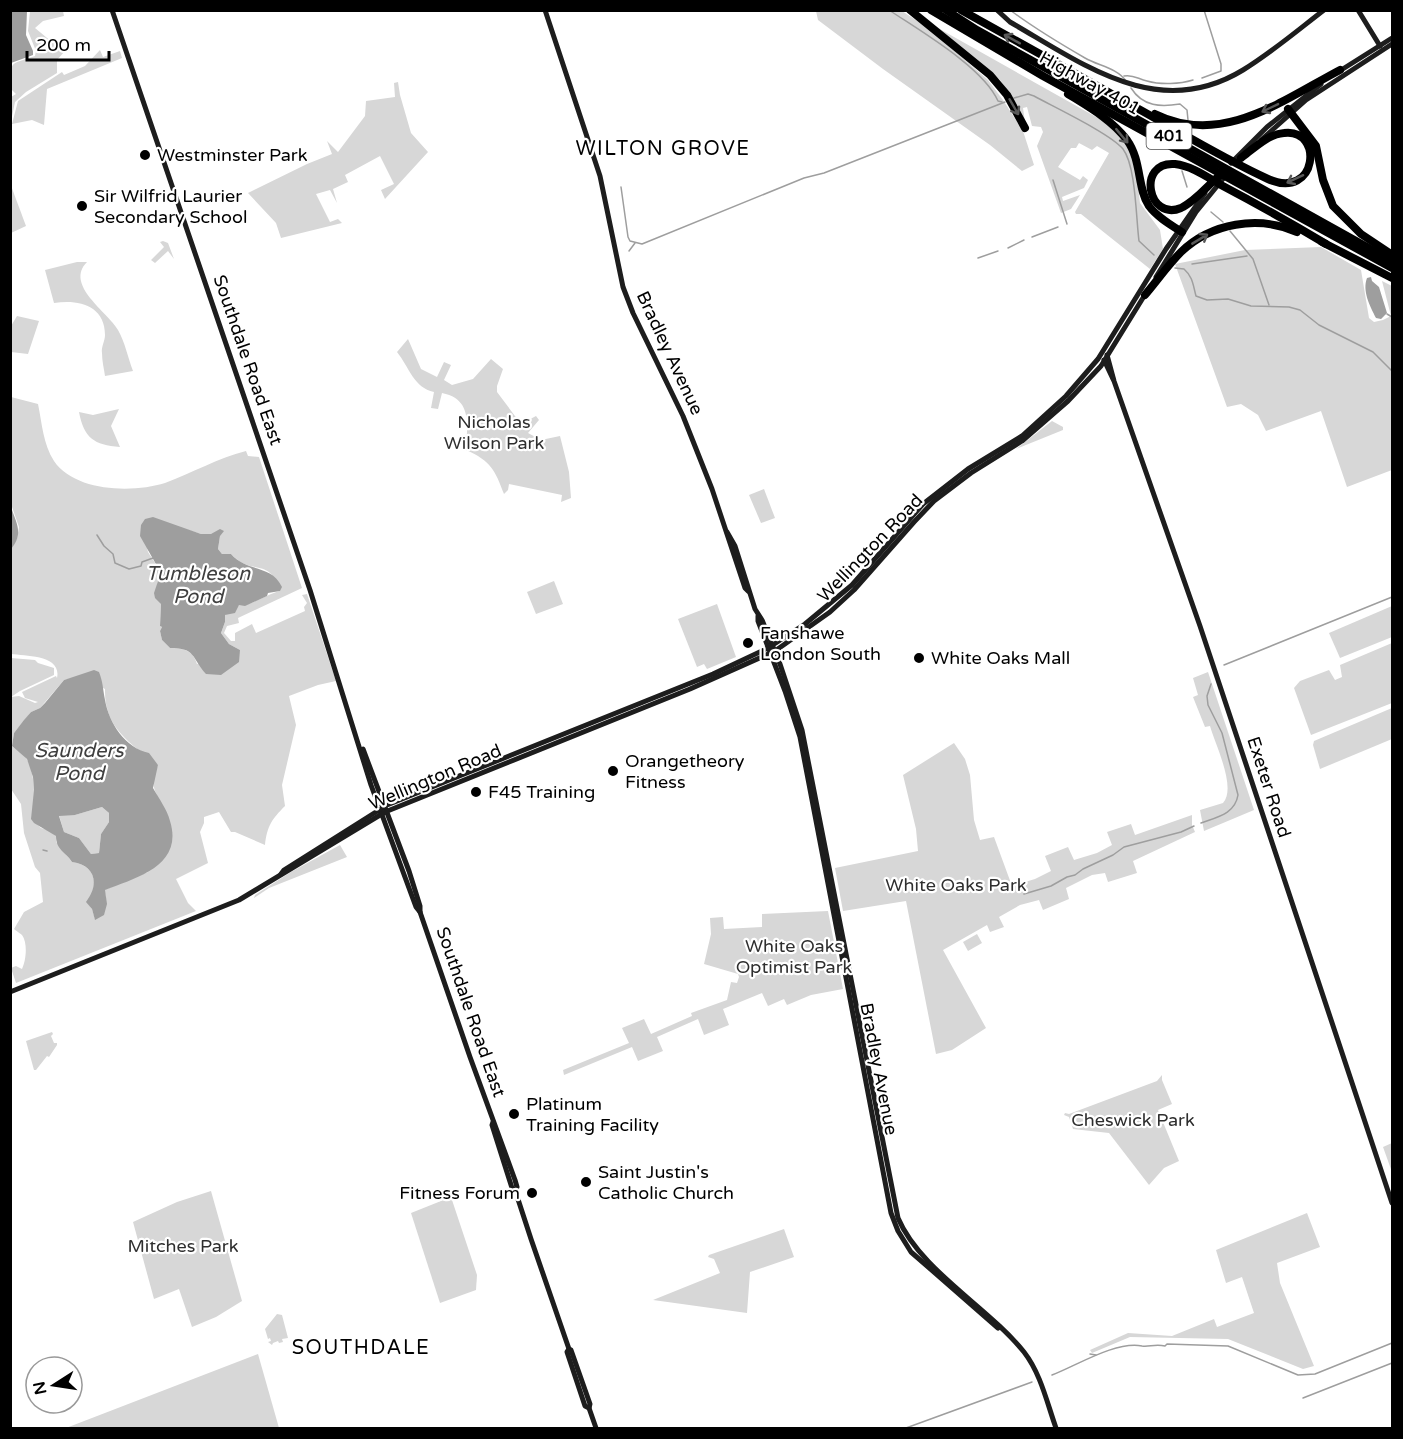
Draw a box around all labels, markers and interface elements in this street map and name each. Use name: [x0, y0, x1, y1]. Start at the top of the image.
scale bar: [27, 24, 110, 62]
one-way arrow: [1004, 33, 1021, 45]
text: 200 m: [36, 34, 91, 56]
street label: Highway 401: [1036, 46, 1144, 120]
one-way arrow: [1009, 97, 1020, 115]
one-way arrow: [1262, 102, 1280, 114]
road number: 401: [1146, 123, 1192, 149]
one-way arrow: [1116, 128, 1129, 144]
district label: WILTON GROVE: [575, 137, 751, 161]
place label: Westminster Park: [157, 144, 308, 166]
marker: Westminster Park: [138, 148, 152, 162]
one-way arrow: [1287, 174, 1305, 186]
place label: Sir Wilfrid Laurier Secondary School: [94, 185, 247, 228]
marker: Sir Wilfrid Laurier Secondary School: [75, 199, 89, 213]
one-way arrow: [1191, 232, 1208, 244]
street label: Southdale Road East: [209, 272, 287, 448]
street label: Bradley Avenue: [632, 288, 708, 418]
park label: Nicholas Wilson Park: [444, 411, 545, 454]
street label: Wellington Road: [813, 489, 927, 607]
water label: Tumbleson Pond: [146, 562, 251, 609]
place label: Fanshawe London South: [760, 622, 881, 665]
marker: Fanshawe London South: [741, 636, 755, 650]
place label: White Oaks Mall: [931, 647, 1070, 669]
marker: White Oaks Mall: [912, 651, 926, 665]
street label: Exeter Road: [1242, 734, 1296, 840]
water label: Saunders Pond: [34, 739, 125, 786]
street label: Wellington Road: [365, 739, 505, 815]
place label: Orangetheory Fitness: [625, 750, 745, 793]
marker: Orangetheory Fitness: [606, 764, 620, 778]
place label: F45 Training: [488, 781, 595, 803]
marker: F45 Training: [469, 785, 483, 799]
park label: White Oaks Park: [885, 874, 1027, 896]
street label: Southdale Road East: [432, 924, 510, 1100]
park label: White Oaks Optimist Park: [736, 935, 853, 978]
street label: Bradley Avenue: [855, 1001, 903, 1137]
place label: Platinum Training Facility: [526, 1093, 659, 1136]
marker: Platinum Training Facility: [507, 1107, 521, 1121]
park label: Cheswick Park: [1071, 1109, 1195, 1131]
place label: Saint Justin's Catholic Church: [598, 1161, 734, 1204]
marker: Saint Justin's Catholic Church: [579, 1175, 593, 1189]
place label: Fitness Forum: [399, 1182, 520, 1204]
marker: Fitness Forum: [525, 1186, 539, 1200]
park label: Mitches Park: [128, 1235, 239, 1257]
district label: SOUTHDALE: [292, 1336, 430, 1360]
north arrow: [24, 1355, 84, 1415]
text: N: [29, 1380, 51, 1396]

